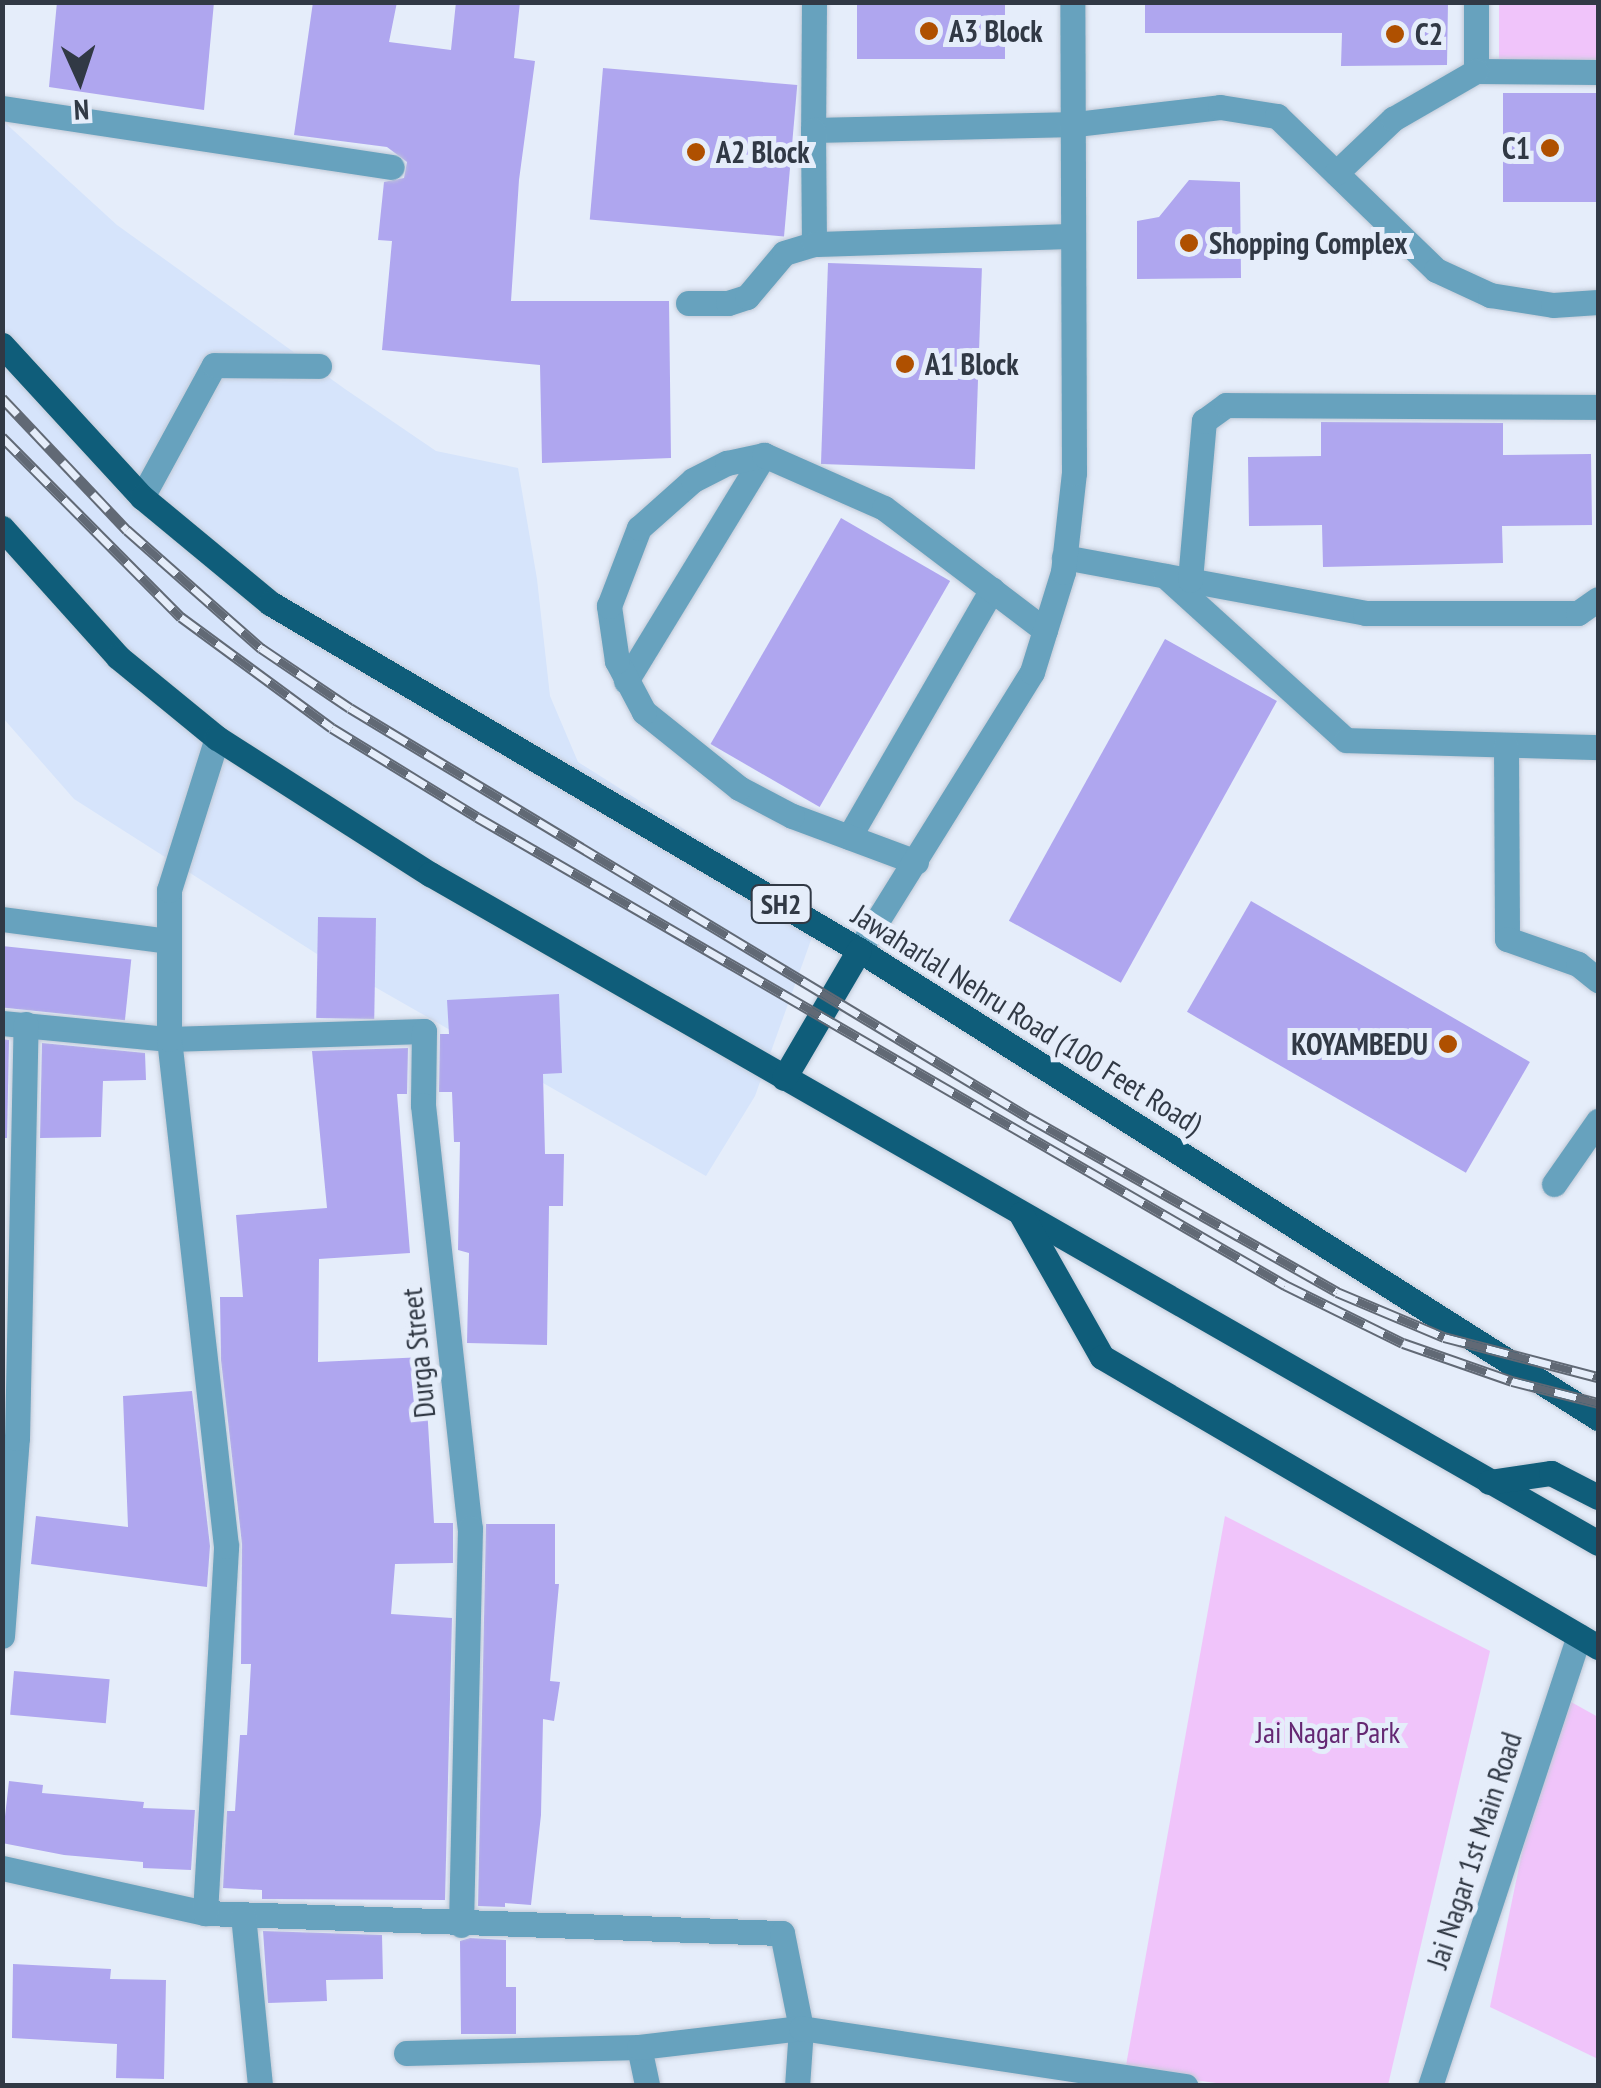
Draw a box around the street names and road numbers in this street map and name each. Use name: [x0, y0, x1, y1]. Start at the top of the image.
road number: SH2: [748, 881, 814, 927]
street label: Jawaharlal Nehru Road (100 Feet Road): [846, 896, 1208, 1142]
street label: Durga Street: [393, 1286, 443, 1420]
street label: Jai Nagar 1st Main Road: [1419, 1727, 1529, 1973]

